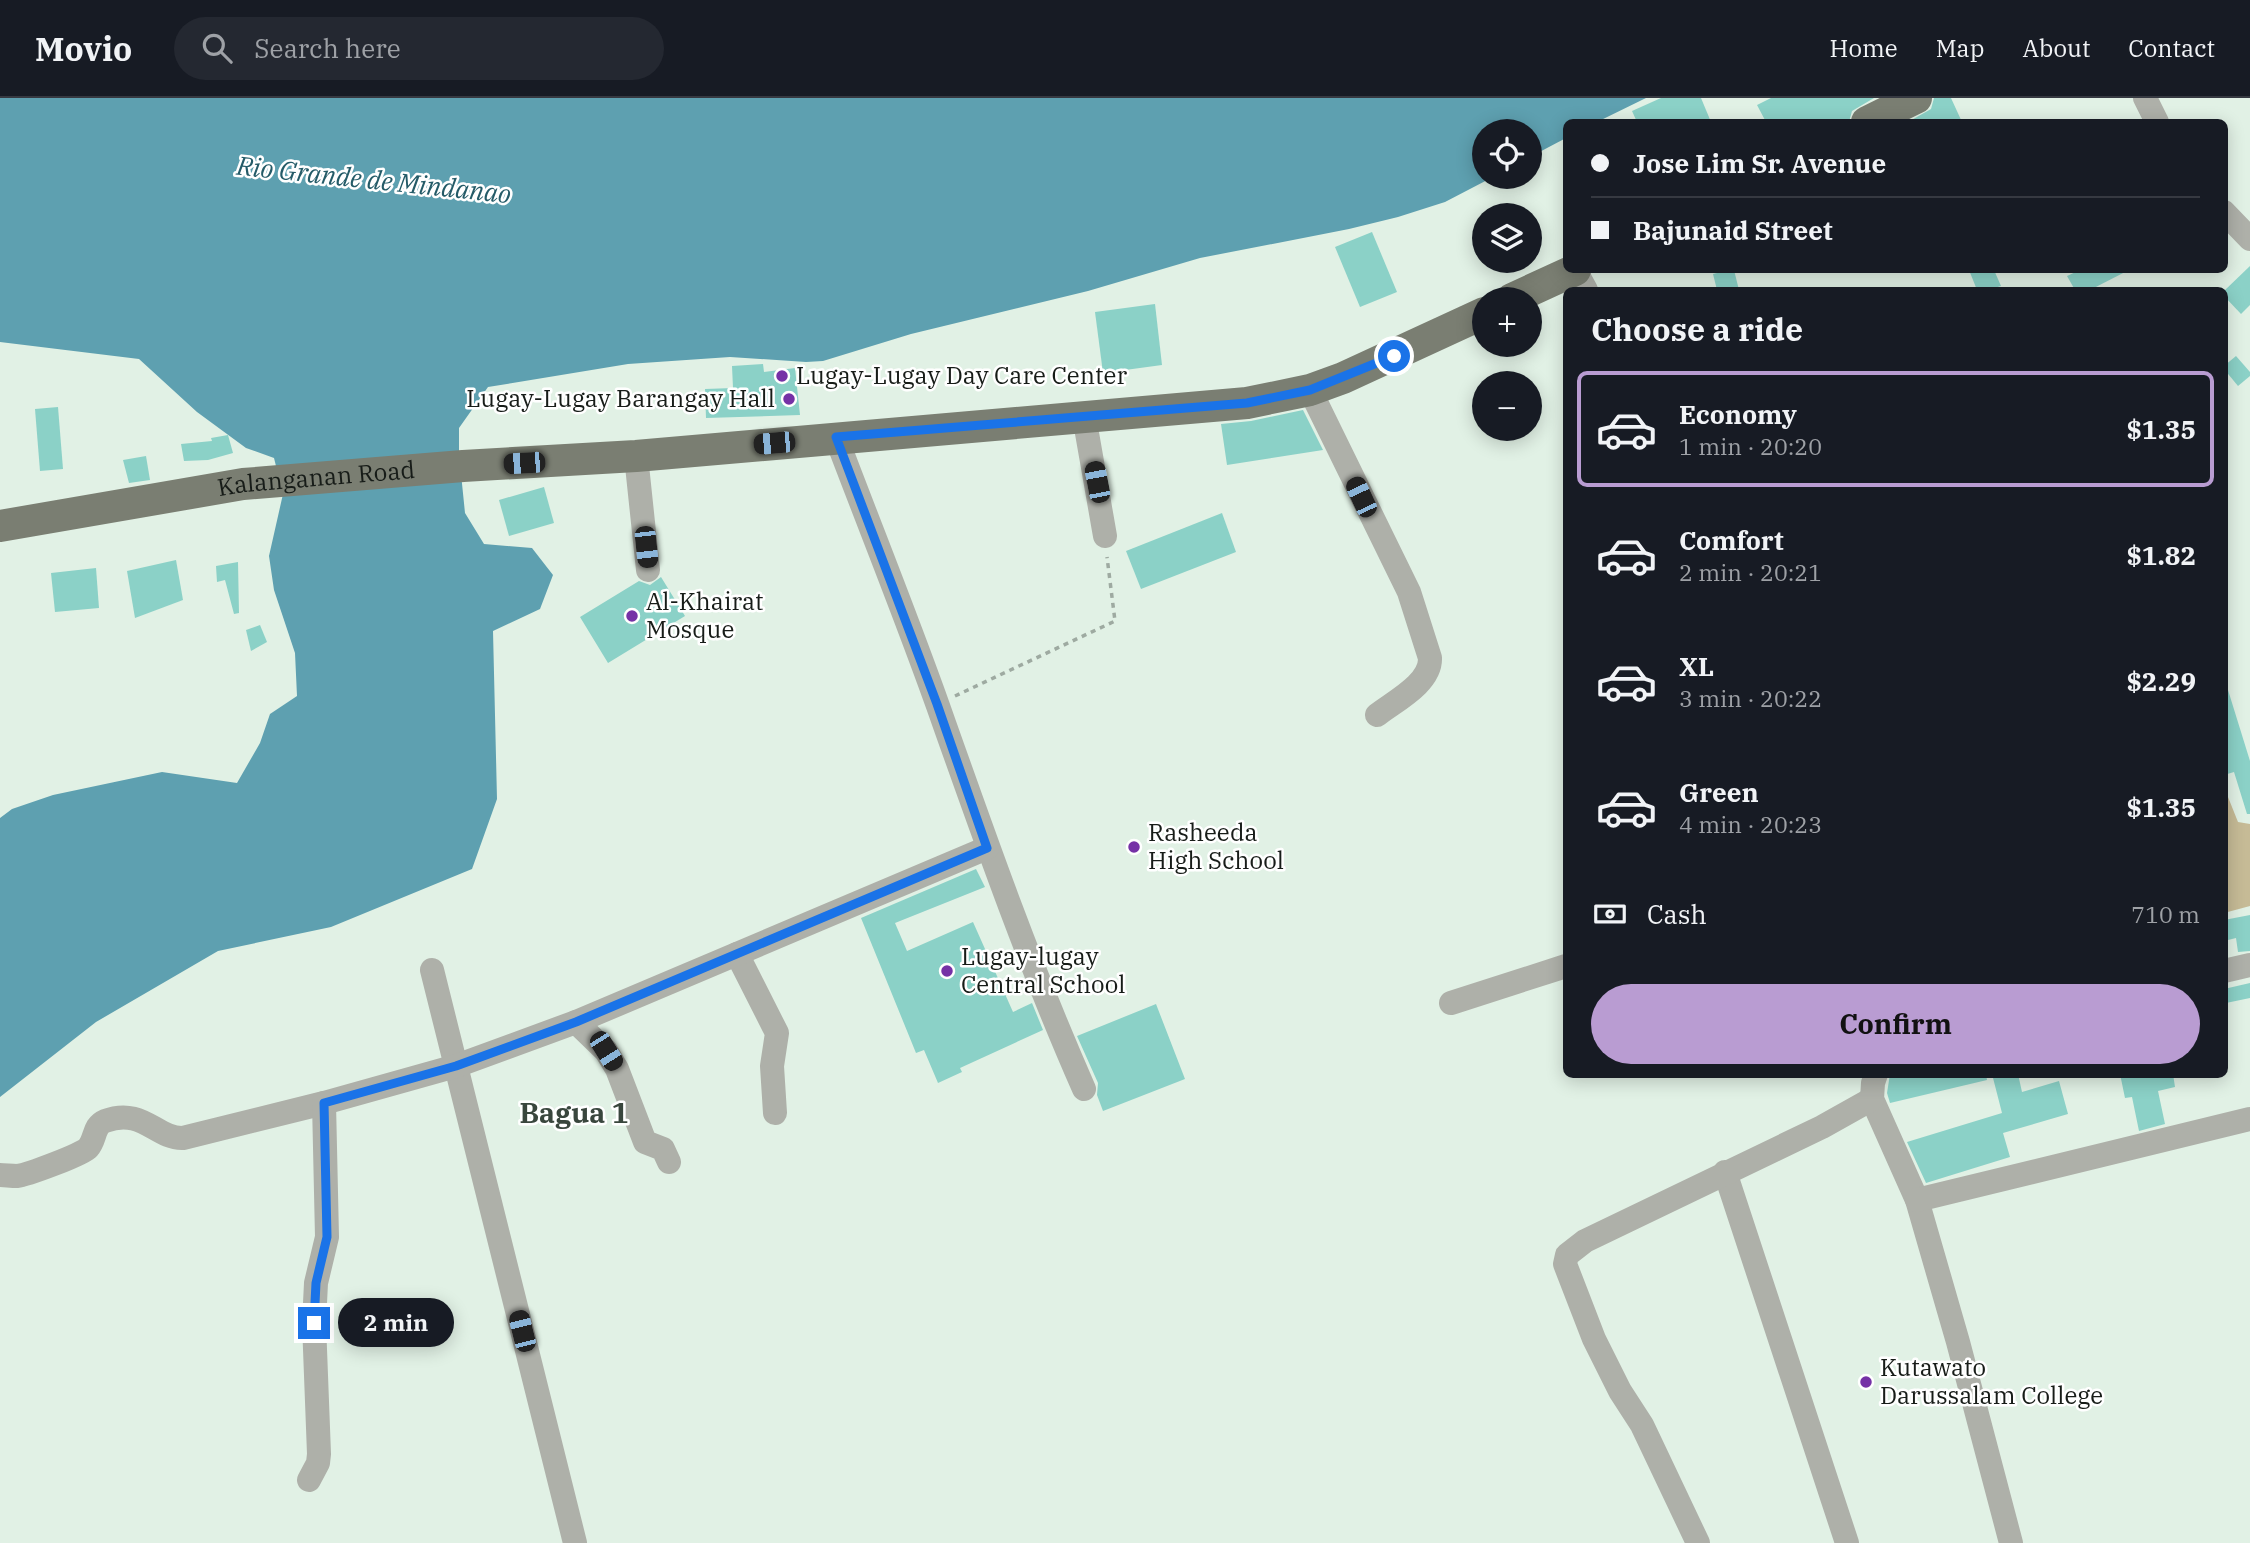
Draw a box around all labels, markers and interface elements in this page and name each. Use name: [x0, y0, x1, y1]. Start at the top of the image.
search box: [174, 17, 664, 80]
text: Movio: [35, 27, 132, 70]
icon: search: [198, 29, 236, 67]
text: Search here: [254, 31, 401, 65]
text: Home: [1830, 32, 1898, 64]
text: Map: [1936, 32, 1984, 64]
text: About: [2022, 32, 2090, 64]
text: Contact: [2128, 32, 2215, 64]
map controls: [1472, 119, 1542, 441]
button: locate: [1472, 119, 1542, 189]
text: Jose Lim Sr. Avenue: [1633, 146, 1886, 180]
water label: Rio Grande de Mindanao: [234, 148, 513, 210]
button: layers: [1472, 203, 1542, 273]
text: Bajunaid Street: [1633, 213, 1833, 247]
button: +: [1472, 287, 1542, 357]
text: Choose a ride: [1591, 308, 1803, 350]
route start: [1378, 340, 1410, 372]
place label: Lugay-Lugay Day Care Center: [796, 359, 1127, 391]
marker: Lugay-Lugay Day Care Center: [774, 368, 790, 384]
button: −: [1472, 371, 1542, 441]
place label: Lugay-Lugay Barangay Hall: [466, 382, 775, 414]
marker: Lugay-Lugay Barangay Hall: [781, 391, 797, 407]
text: Economy: [1679, 397, 1797, 431]
icon: car: [1595, 398, 1658, 461]
text: $1.35: [2126, 412, 2196, 446]
car: [753, 431, 796, 455]
text: 1 min · 20:20: [1679, 431, 1822, 461]
car: [503, 451, 546, 475]
street label: Kalanganan Road: [215, 453, 416, 503]
car: [1083, 459, 1112, 505]
car: [1343, 474, 1380, 520]
text: Comfort: [1679, 523, 1784, 557]
icon: car: [1595, 524, 1658, 587]
car: [634, 525, 659, 569]
text: $1.82: [2126, 538, 2196, 572]
text: 2 min · 20:21: [1679, 557, 1822, 587]
place label: Al-Khairat Mosque: [646, 585, 763, 645]
marker: Al-Khairat Mosque: [624, 608, 640, 624]
text: XL: [1679, 649, 1714, 683]
icon: car: [1595, 650, 1658, 713]
text: $2.29: [2126, 664, 2196, 698]
text: 3 min · 20:22: [1679, 683, 1822, 713]
text: Green: [1679, 775, 1759, 809]
icon: car: [1595, 776, 1658, 839]
text: $1.35: [2126, 790, 2196, 824]
text: 4 min · 20:23: [1679, 809, 1822, 839]
place label: Rasheeda High School: [1148, 816, 1284, 876]
marker: Rasheeda High School: [1126, 839, 1142, 855]
icon: cash: [1591, 895, 1629, 933]
text: Cash: [1647, 897, 1707, 931]
text: 710 m: [2131, 899, 2200, 929]
place label: Lugay-lugay Central School: [961, 940, 1126, 1000]
marker: Lugay-lugay Central School: [939, 963, 955, 979]
button: Confirm: [1591, 984, 2200, 1064]
car: [586, 1028, 627, 1074]
district label: Bagua 1: [519, 1094, 629, 1131]
callout: 2 min: [338, 1298, 454, 1348]
route end: [298, 1307, 330, 1339]
text: 2 min: [364, 1307, 428, 1337]
car: [507, 1308, 538, 1354]
place label: Kutawato Darussalam College: [1880, 1351, 2103, 1411]
marker: Kutawato Darussalam College: [1858, 1374, 1874, 1390]

